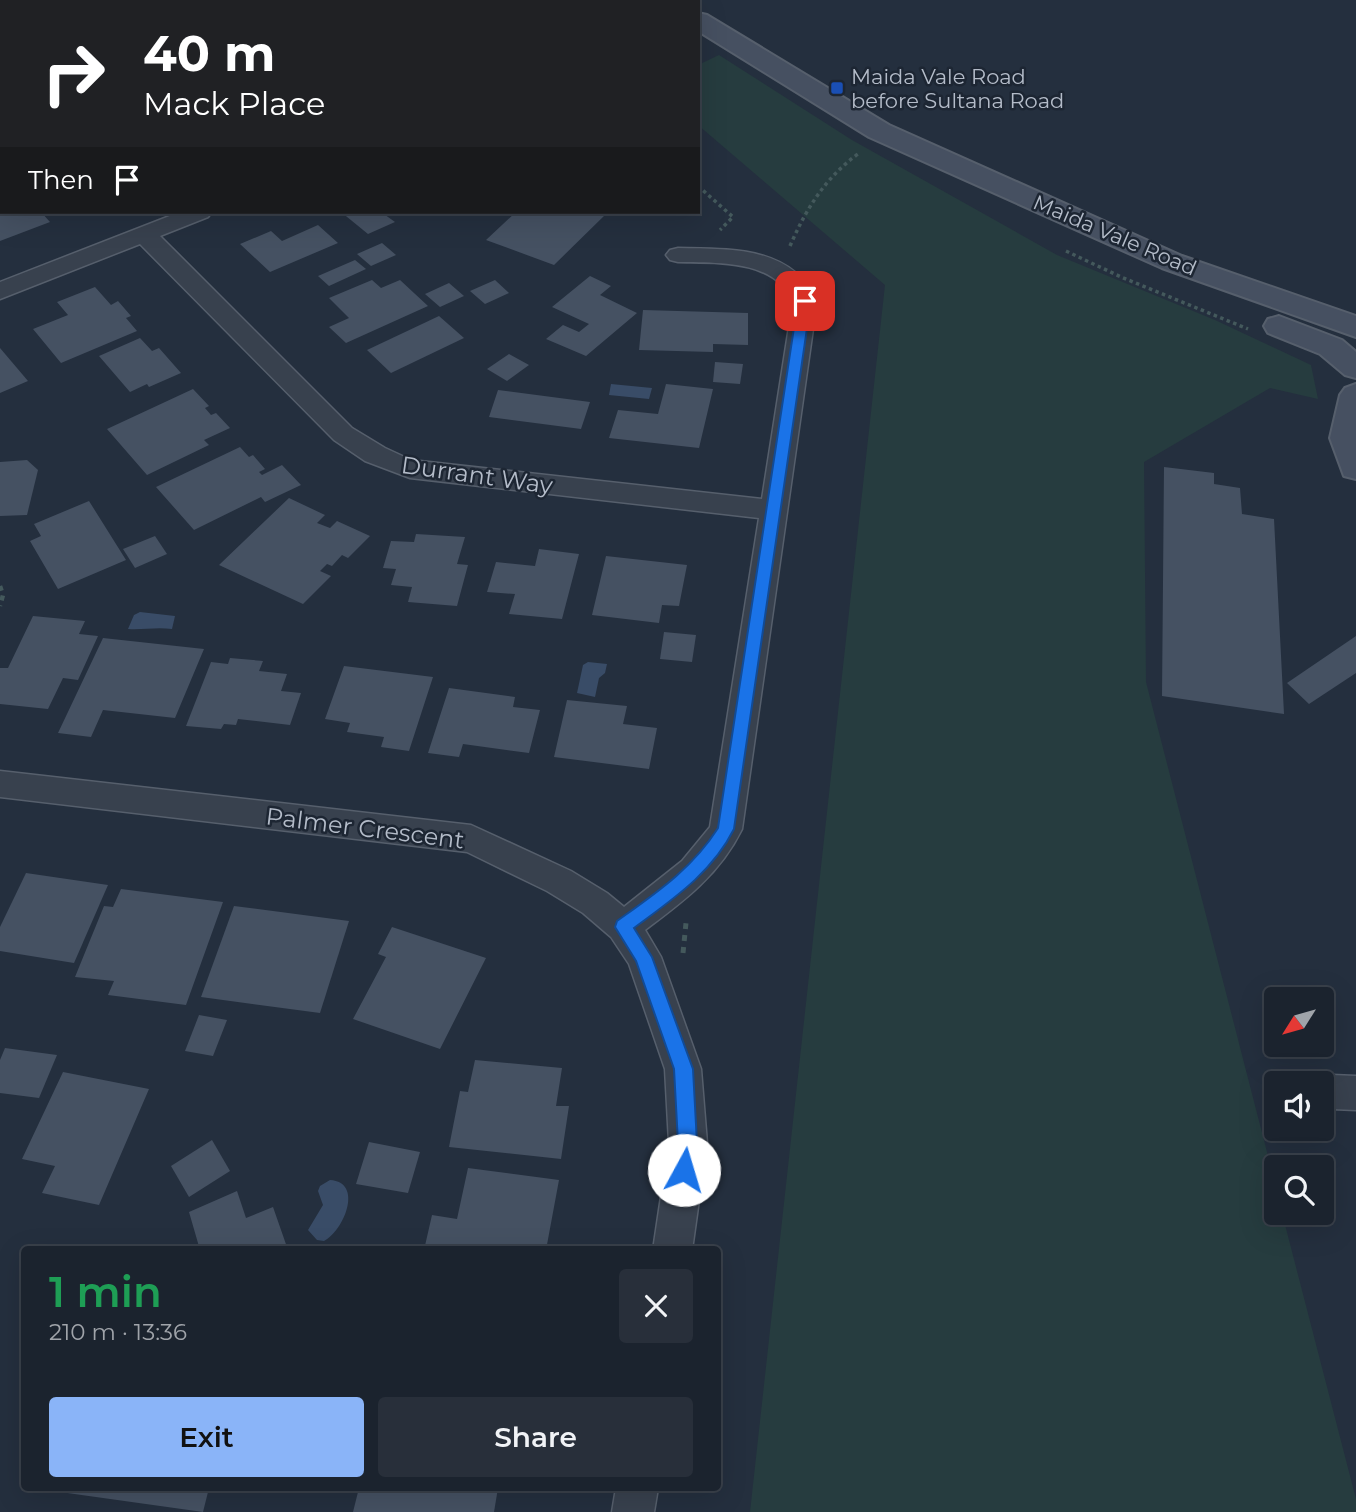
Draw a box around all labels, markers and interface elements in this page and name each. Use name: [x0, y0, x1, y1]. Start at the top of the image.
text: 40 m: [143, 24, 275, 83]
icon: right: [28, 28, 119, 119]
place label: Maida Vale Road before Sultana Road: [851, 64, 1064, 113]
marker: Maida Vale Road before Sultana Road: [829, 80, 845, 96]
text: Mack Place: [143, 84, 325, 123]
icon: arrive: [108, 161, 146, 199]
text: Then: [28, 164, 94, 196]
street label: Maida Vale Road: [1030, 189, 1200, 281]
pin: [775, 271, 835, 331]
icon: arrive: [786, 282, 824, 320]
street label: Durrant Way: [399, 450, 555, 500]
street label: Palmer Crescent: [264, 801, 466, 855]
north arrow: [1264, 987, 1334, 1057]
map controls: [1264, 987, 1334, 1225]
button: sound: [1264, 1071, 1334, 1141]
position arrow: [647, 1133, 721, 1207]
button: search: [1264, 1155, 1334, 1225]
text: 1 min: [49, 1266, 162, 1318]
button: close: [619, 1269, 693, 1343]
text: 210 m · 13:36: [49, 1318, 187, 1346]
button: Exit: [49, 1397, 364, 1477]
button: Share: [378, 1397, 693, 1477]

